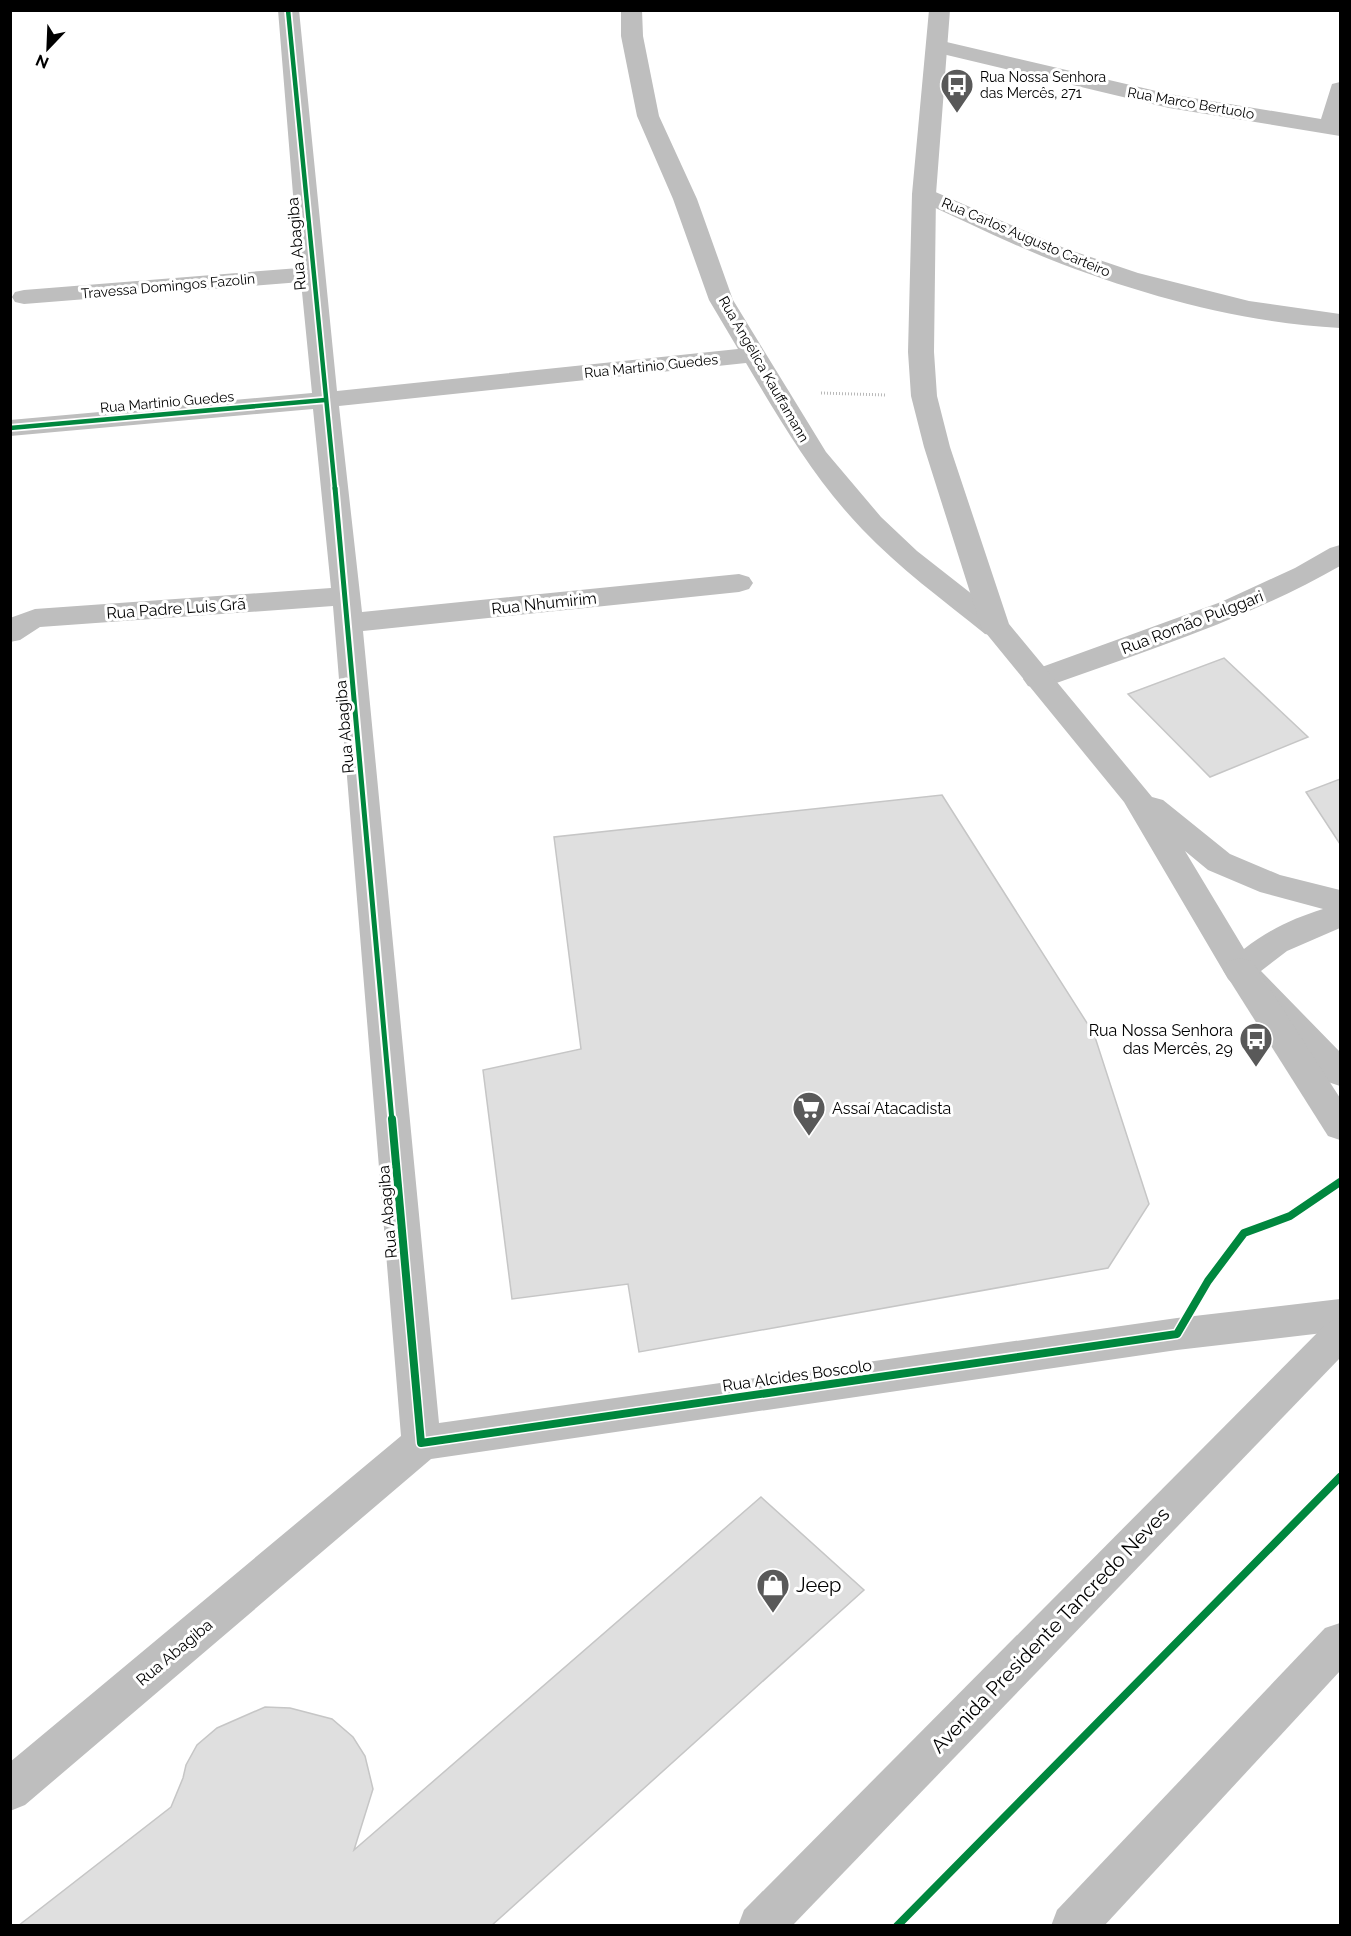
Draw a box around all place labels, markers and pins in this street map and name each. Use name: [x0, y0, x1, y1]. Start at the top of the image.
bus stop icon: Rua Nossa Senhora das Mercês, 271: [939, 67, 975, 114]
place label: Rua Nossa Senhora das Mercês, 271: [980, 69, 1106, 101]
place label: Rua Nossa Senhora das Mercês, 29: [1089, 1021, 1233, 1058]
bus stop icon: Rua Nossa Senhora das Mercês, 29: [1238, 1021, 1274, 1068]
supermarket icon: Assaí Atacadista: [791, 1090, 827, 1137]
place label: Assaí Atacadista: [832, 1099, 951, 1118]
shop icon: Jeep: [755, 1567, 791, 1614]
place label: Jeep: [796, 1573, 841, 1597]

